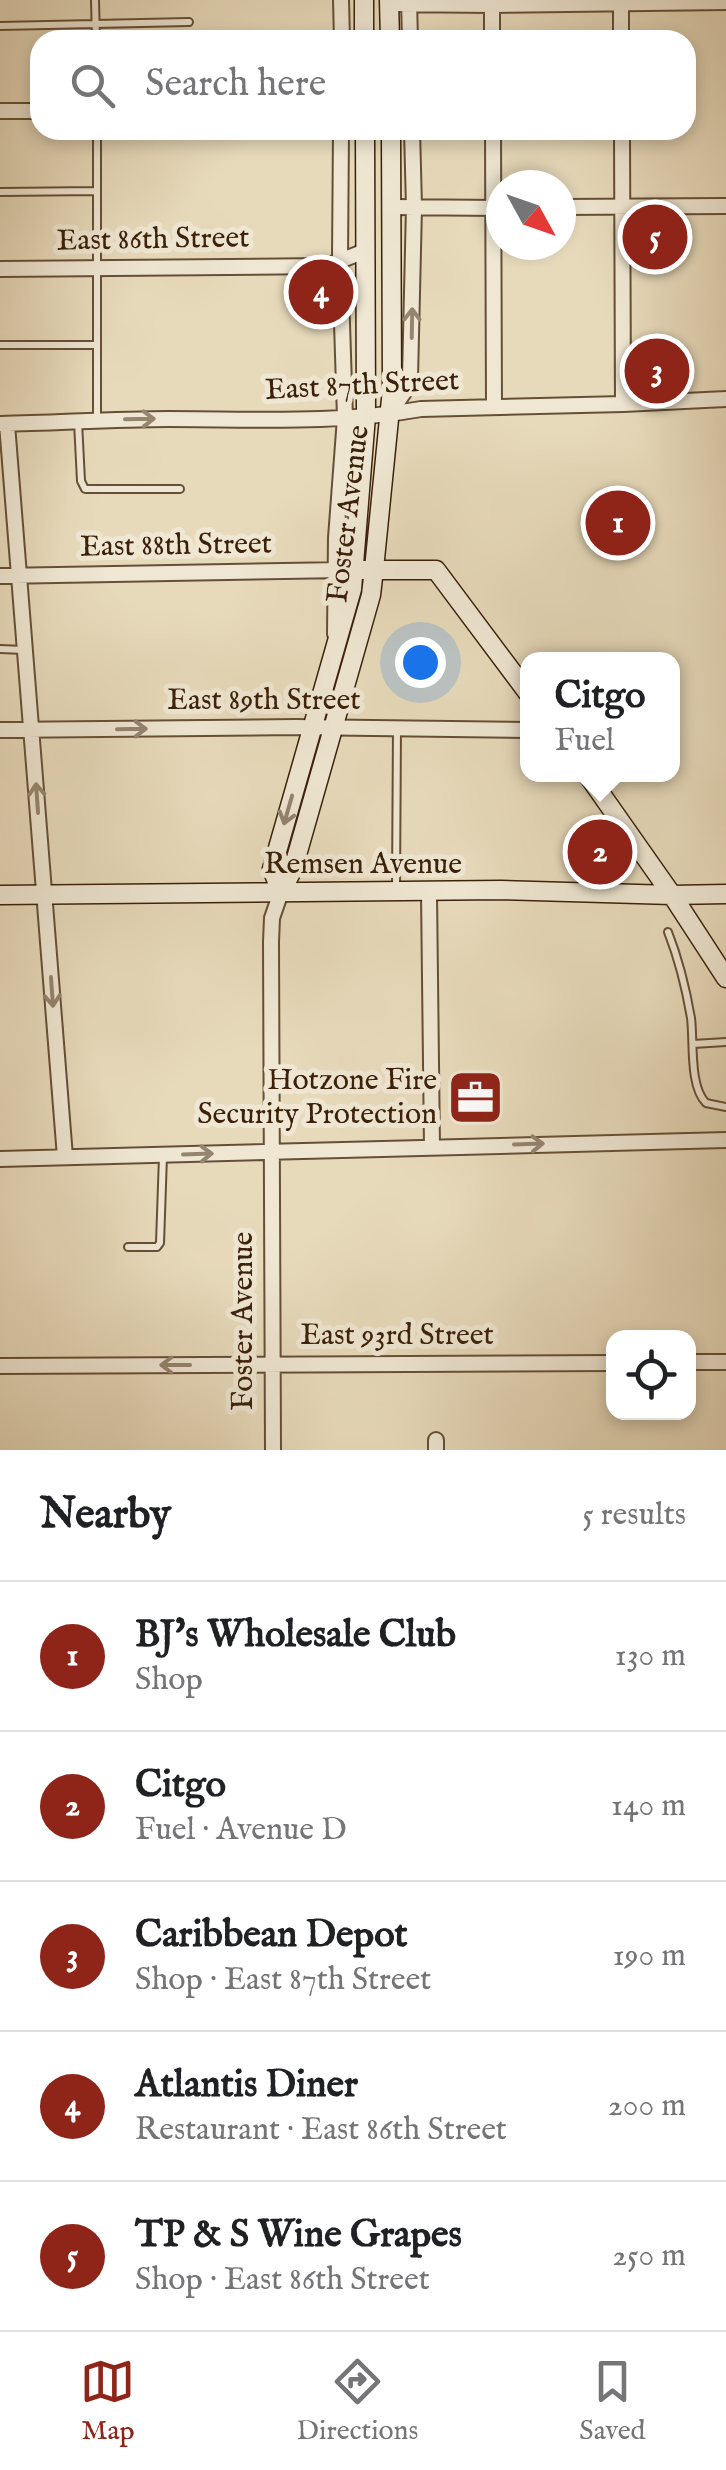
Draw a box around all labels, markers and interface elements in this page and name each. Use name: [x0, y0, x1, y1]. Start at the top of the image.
search box: [30, 30, 696, 140]
icon: search: [65, 58, 120, 113]
text: Search here: [145, 61, 326, 109]
north arrow: [486, 170, 576, 260]
pin: 5: [622, 200, 688, 274]
street label: East 86th Street: [56, 219, 250, 261]
pin: 4: [288, 254, 354, 330]
one-way arrow: [402, 308, 421, 340]
pin: 3: [624, 334, 690, 408]
street label: East 87th Street: [264, 362, 460, 410]
one-way arrow: [123, 410, 155, 429]
street label: Foster Avenue: [319, 423, 379, 605]
pin: 1: [586, 486, 650, 560]
street label: East 88th Street: [80, 525, 272, 567]
your location: [395, 637, 446, 688]
popup: [520, 652, 680, 782]
text: Citgo: [554, 673, 646, 721]
street label: East 89th Street: [167, 682, 361, 720]
one-way arrow: [116, 720, 148, 738]
text: Fuel: [554, 721, 615, 762]
one-way arrow: [27, 782, 46, 814]
one-way arrow: [278, 794, 297, 825]
pin: 2: [568, 814, 632, 890]
street label: Remsen Avenue: [264, 846, 462, 884]
one-way arrow: [43, 975, 62, 1007]
place label: Hotzone Fire Security Protection: [197, 1062, 437, 1134]
office icon: Hotzone Fire Security Protection: [446, 1068, 506, 1128]
one-way arrow: [512, 1135, 544, 1154]
one-way arrow: [181, 1144, 213, 1163]
street label: Foster Avenue: [225, 1232, 263, 1410]
street label: East 93rd Street: [300, 1317, 494, 1355]
map controls: [606, 1330, 696, 1420]
button: locate: [606, 1330, 696, 1420]
one-way arrow: [159, 1356, 192, 1374]
text: Nearby: [40, 1489, 171, 1542]
text: 5 results: [582, 1495, 686, 1536]
text: BJ's Wholesale Club: [135, 1612, 456, 1660]
text: 1: [67, 1636, 78, 1677]
text: 130 m: [615, 1636, 686, 1677]
text: Shop: [135, 1660, 203, 1701]
text: Citgo: [135, 1762, 226, 1810]
text: 2: [65, 1786, 80, 1827]
text: 140 m: [611, 1786, 686, 1827]
text: Fuel · Avenue D: [135, 1810, 347, 1851]
text: Caribbean Depot: [135, 1912, 408, 1960]
text: 3: [67, 1936, 78, 1977]
text: 190 m: [613, 1936, 686, 1977]
text: Shop · East 87th Street: [135, 1960, 431, 2001]
text: Atlantis Diner: [135, 2062, 358, 2110]
text: 4: [65, 2086, 80, 2127]
text: 200 m: [608, 2086, 686, 2127]
text: Restaurant · East 86th Street: [135, 2110, 507, 2151]
text: TP & S Wine Grapes: [135, 2212, 462, 2260]
text: 5: [67, 2236, 78, 2277]
text: 250 m: [612, 2236, 686, 2277]
text: Shop · East 86th Street: [135, 2260, 430, 2301]
tab: Map: [80, 2354, 135, 2449]
tab: Directions: [296, 2354, 418, 2449]
tab: Saved: [579, 2354, 646, 2449]

